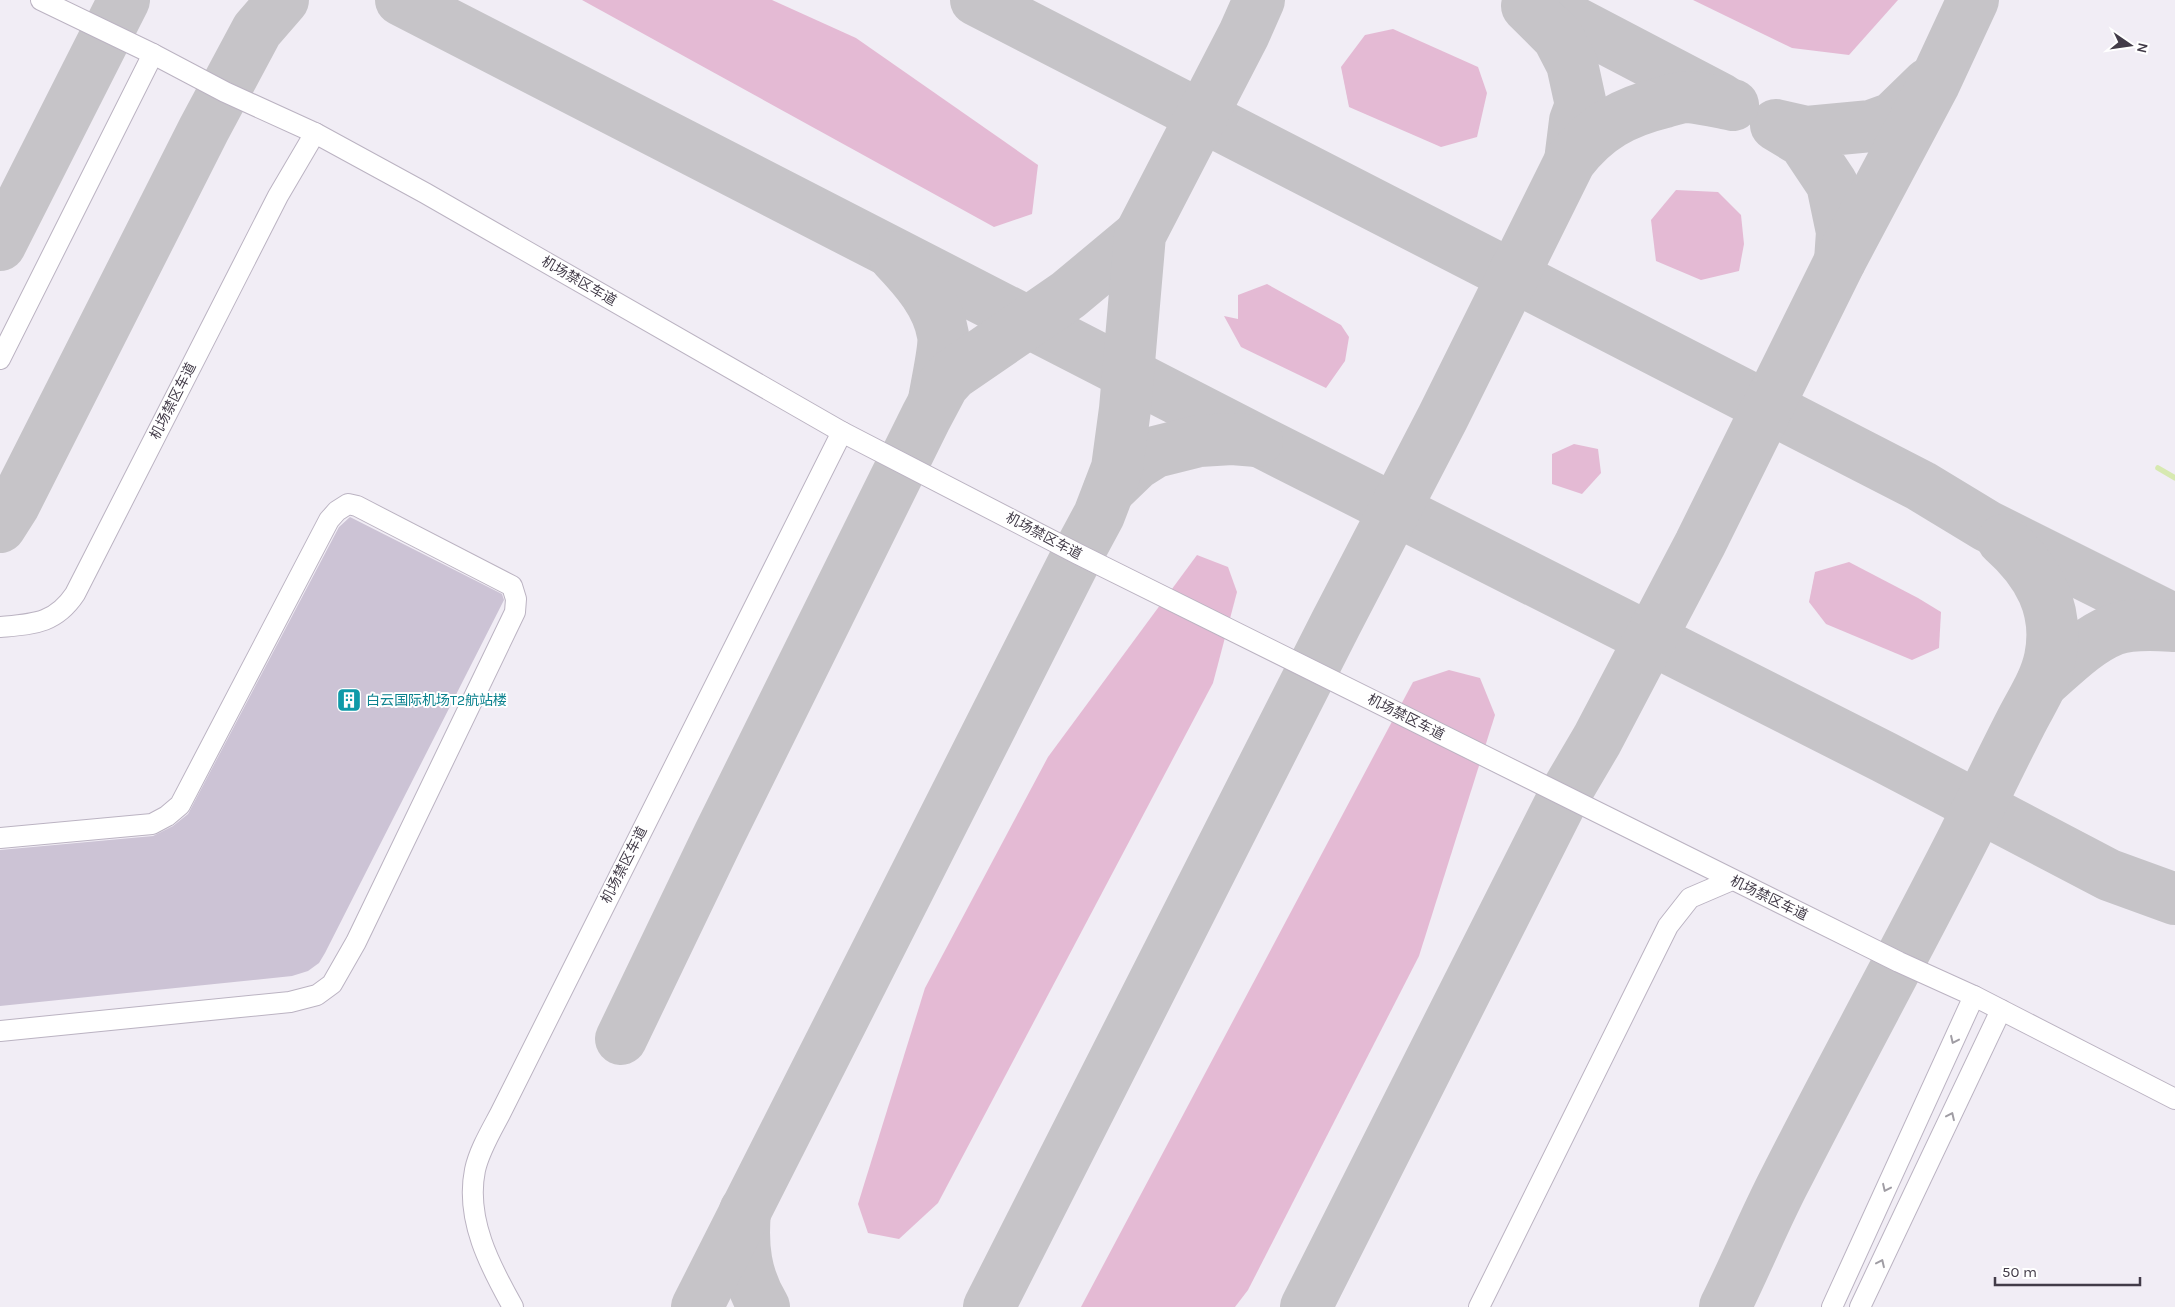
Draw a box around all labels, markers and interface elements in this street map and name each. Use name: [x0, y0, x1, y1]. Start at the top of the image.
north arrow: [2105, 20, 2155, 70]
text: N: [2133, 41, 2152, 55]
street label: 机场禁区车道: [538, 253, 620, 309]
street label: 机场禁区车道: [146, 360, 200, 442]
street label: 机场禁区车道: [1003, 509, 1085, 563]
building icon: 白云国际机场T2航站楼: [336, 687, 362, 713]
street label: 机场禁区车道: [1365, 690, 1447, 744]
place label: 白云国际机场T2航站楼: [366, 692, 507, 709]
street label: 机场禁区车道: [597, 824, 651, 906]
street label: 机场禁区车道: [1728, 872, 1810, 924]
one-way arrow: [1950, 1035, 1960, 1044]
one-way arrow: [1944, 1112, 1955, 1121]
one-way arrow: [1882, 1183, 1893, 1192]
scale bar: [1995, 1254, 2140, 1286]
one-way arrow: [1875, 1259, 1885, 1268]
text: 50 m: [2002, 1263, 2037, 1281]

